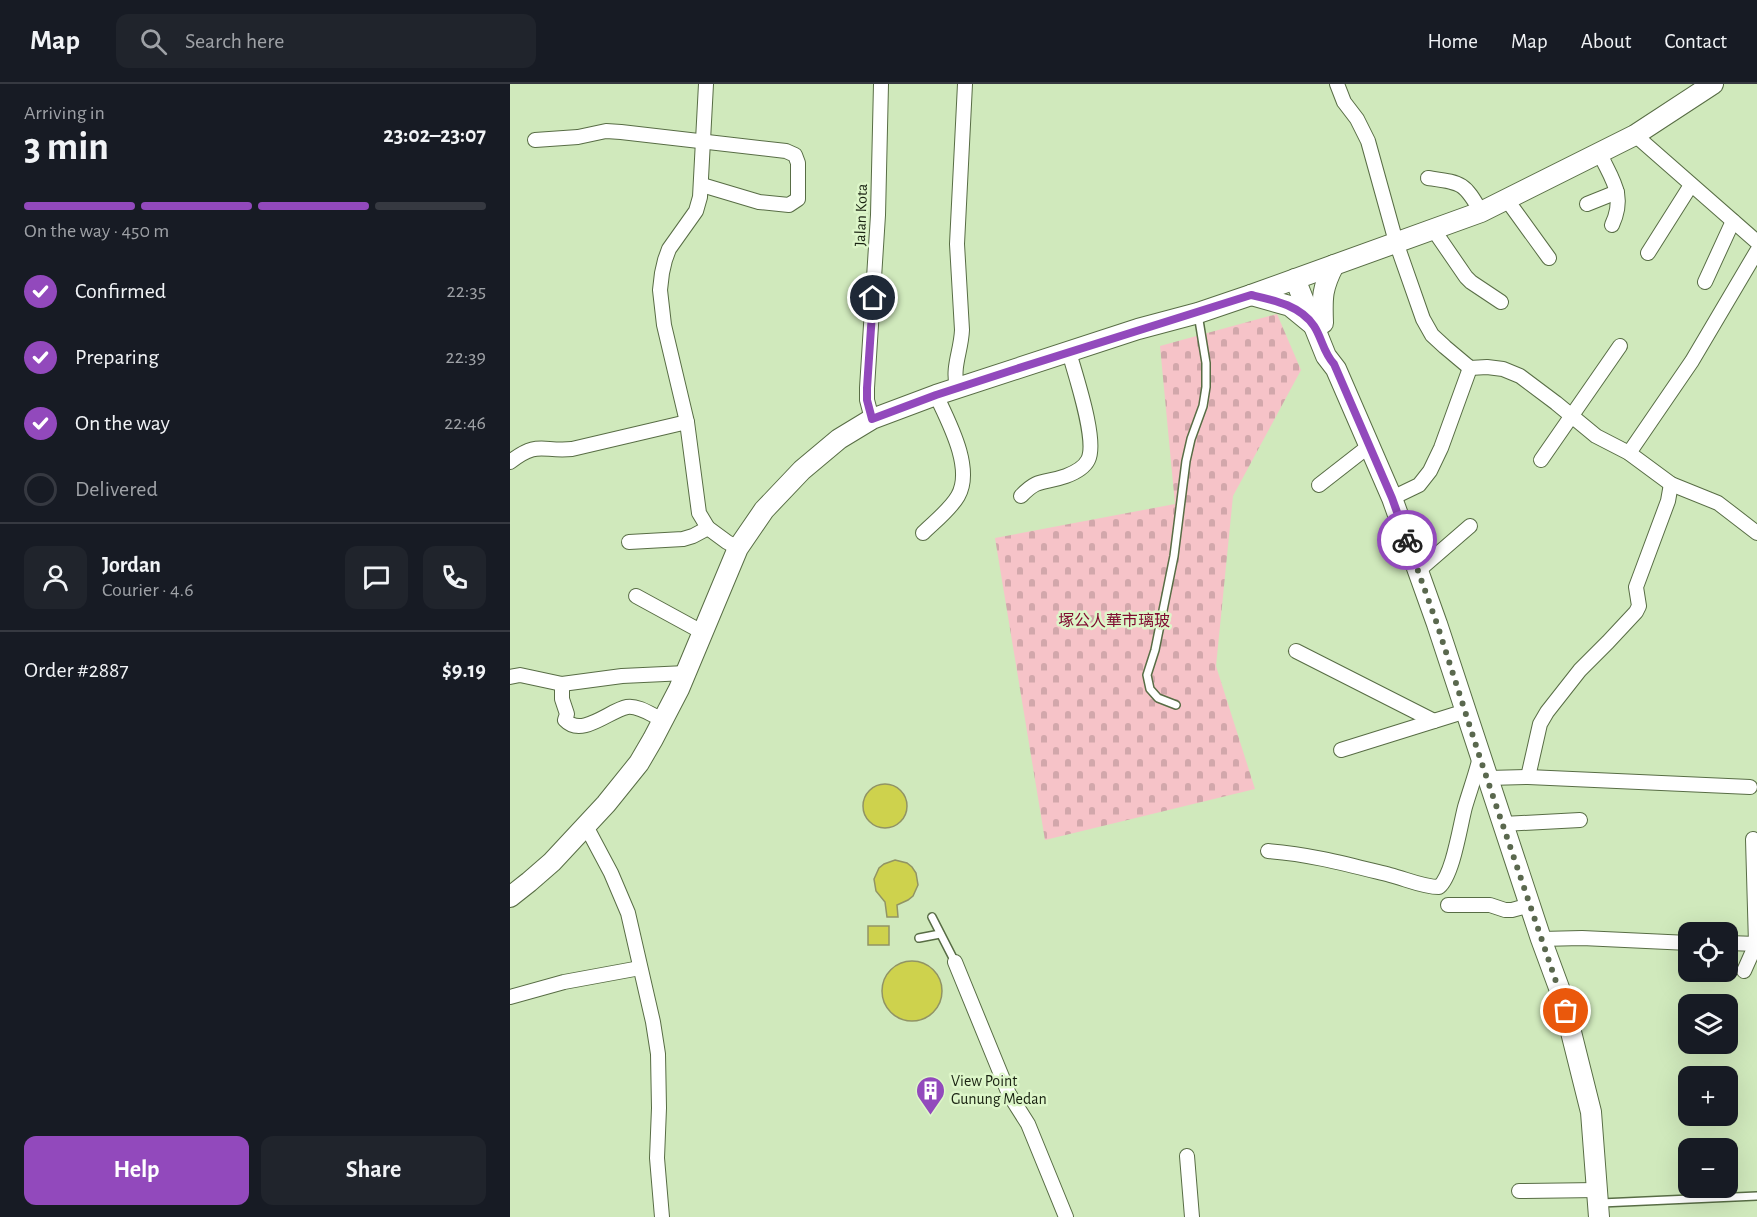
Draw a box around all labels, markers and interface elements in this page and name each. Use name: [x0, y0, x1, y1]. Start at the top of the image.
search box: [116, 14, 536, 68]
icon: search: [137, 25, 170, 58]
text: Map: [30, 27, 80, 55]
text: Search here: [185, 30, 284, 52]
text: Home: [1427, 31, 1478, 52]
text: Map: [1511, 31, 1548, 52]
text: About: [1581, 31, 1631, 52]
text: Contact: [1664, 31, 1727, 52]
text: Arriving in: [24, 103, 105, 123]
text: 23:02–23:07: [383, 124, 486, 146]
text: 3 min: [24, 128, 109, 167]
street label: Jalan Kota: [852, 183, 870, 247]
text: On the way · 450 m: [24, 221, 169, 241]
pin: [847, 272, 898, 323]
icon: check: [24, 275, 57, 308]
text: Confirmed: [75, 280, 166, 302]
text: 22:35: [447, 281, 486, 301]
icon: home: [856, 281, 889, 314]
icon: check: [24, 341, 57, 374]
text: Preparing: [75, 346, 159, 368]
text: 22:39: [446, 347, 486, 367]
icon: check: [24, 407, 57, 440]
text: On the way: [75, 412, 170, 434]
text: 22:46: [444, 413, 486, 433]
text: Delivered: [75, 478, 158, 500]
courier: [1377, 510, 1437, 570]
icon: bike: [1391, 524, 1424, 557]
button: person: [24, 546, 87, 609]
button: chat: [345, 546, 408, 609]
button: phone: [423, 546, 486, 609]
text: Jordan: [102, 554, 161, 576]
text: Courier · 4.6: [102, 580, 194, 600]
park label: 塚公人華市璃玻: [1058, 612, 1170, 629]
text: Order #2887: [24, 659, 129, 681]
text: $9.19: [442, 659, 486, 681]
map controls: [1678, 922, 1738, 1198]
button: locate: [1678, 922, 1738, 982]
pin: [1540, 985, 1591, 1036]
icon: bag: [1549, 994, 1582, 1027]
button: layers: [1678, 994, 1738, 1054]
button: +: [1678, 1066, 1738, 1126]
place label: View Point Gunung Medan: [951, 1073, 1047, 1107]
building icon: View Point Gunung Medan: [914, 1074, 946, 1116]
button: Help: [24, 1136, 249, 1205]
button: Share: [261, 1136, 486, 1205]
button: −: [1678, 1138, 1738, 1198]

